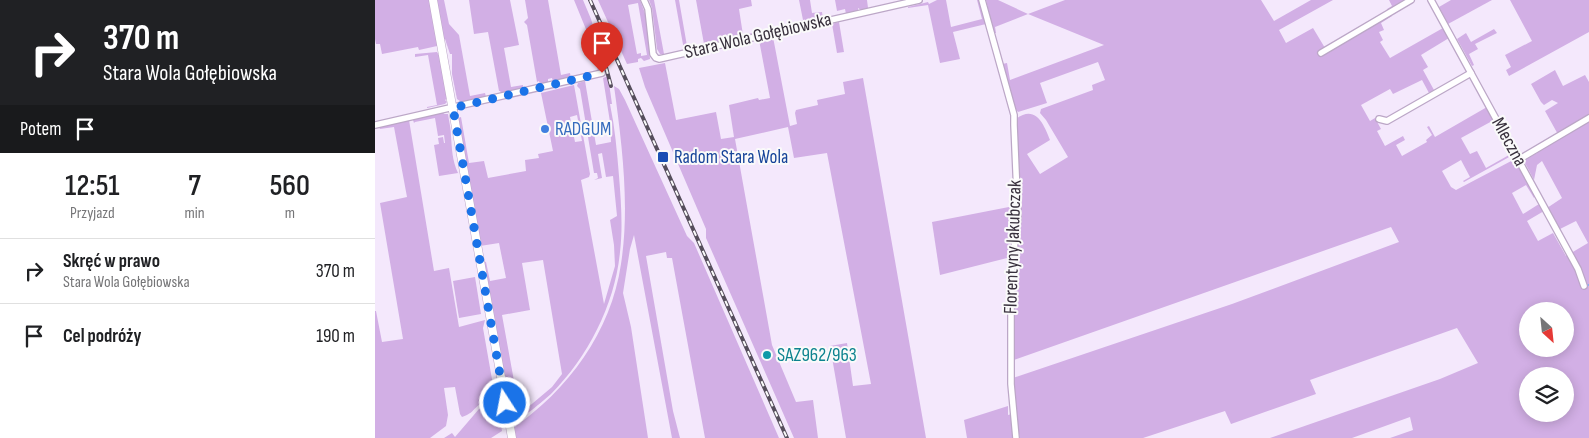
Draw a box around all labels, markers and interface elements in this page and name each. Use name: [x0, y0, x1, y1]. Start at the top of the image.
street label: Stara Wola Gołębiowska: [682, 8, 834, 64]
text: 370 m: [103, 17, 179, 60]
icon: right: [20, 20, 85, 85]
pin: [581, 22, 623, 73]
icon: arrive: [588, 29, 616, 57]
text: Stara Wola Gołębiowska: [103, 60, 277, 87]
street label: Mleczna: [1486, 114, 1532, 170]
icon: arrive: [71, 115, 99, 143]
text: Potem: [20, 118, 61, 141]
place label: RADGUM: [555, 118, 611, 141]
marker: RADGUM: [539, 123, 551, 135]
place label: Radom Stara Wola: [674, 146, 788, 169]
marker: Radom Stara Wola: [656, 150, 670, 164]
text: 12:51: [65, 168, 120, 204]
text: 7: [188, 168, 201, 204]
text: 560: [270, 168, 310, 204]
street label: Florentyny Jakubczak: [999, 179, 1027, 315]
text: Przyjazd: [70, 204, 115, 223]
text: min: [185, 204, 205, 223]
text: m: [285, 204, 295, 223]
text: Skręć w prawo: [63, 250, 160, 273]
icon: right: [20, 257, 48, 285]
text: 370 m: [316, 260, 355, 283]
text: Stara Wola Gołębiowska: [63, 273, 190, 292]
north arrow: [1519, 302, 1574, 358]
map controls: [1519, 302, 1574, 422]
icon: arrive: [20, 322, 48, 350]
text: Cel podróży: [63, 325, 141, 348]
text: 190 m: [316, 325, 355, 348]
place label: SAZ962/963: [777, 344, 857, 367]
marker: SAZ962/963: [761, 349, 773, 361]
button: layers: [1519, 367, 1574, 422]
position arrow: [478, 376, 530, 428]

